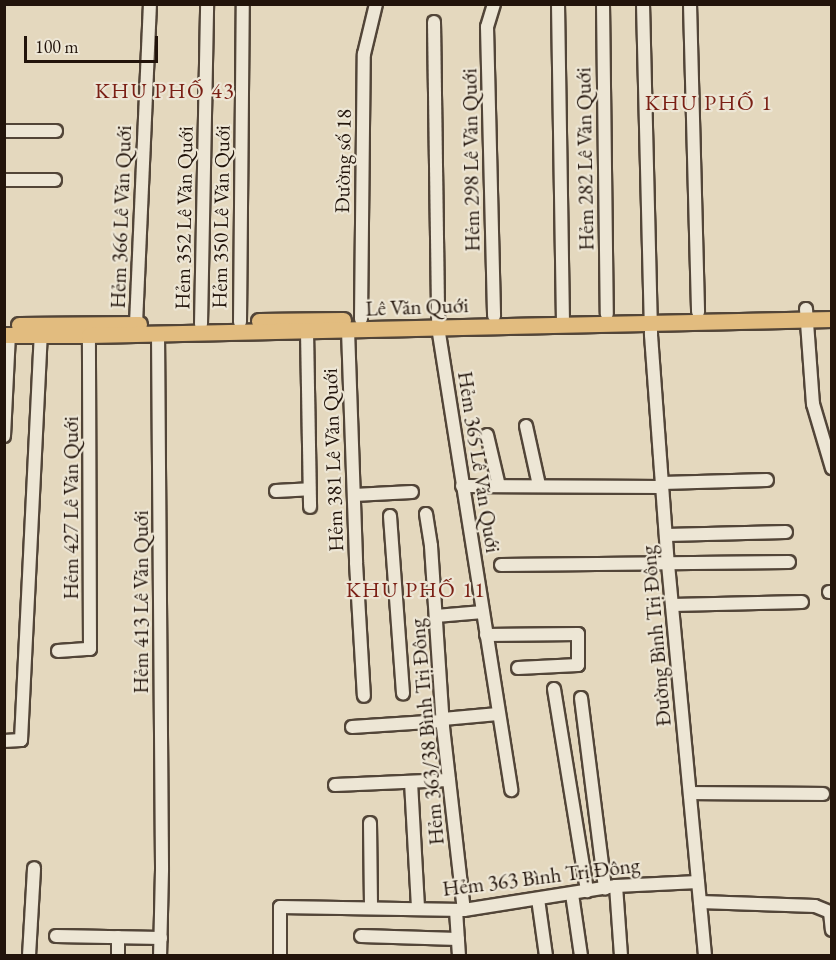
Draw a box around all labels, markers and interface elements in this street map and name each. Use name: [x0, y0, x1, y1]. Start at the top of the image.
scale bar: [27, 24, 160, 62]
text: 100 m: [35, 35, 79, 58]
street label: Hẻm 282 Lê Văn Quới: [571, 67, 599, 251]
street label: Hẻm 298 Lê Văn Quới: [457, 68, 485, 252]
district label: KHU PHỐ 43: [95, 78, 235, 104]
district label: KHU PHỐ 1: [645, 90, 773, 116]
street label: Đường số 18: [329, 109, 357, 213]
street label: Hẻm 366 Lê Văn Quới: [105, 125, 137, 309]
street label: Hẻm 350 Lê Văn Quới: [207, 125, 235, 309]
street label: Hẻm 352 Lê Văn Quới: [170, 126, 198, 310]
street label: Lê Văn Quới: [365, 293, 469, 321]
street label: Hẻm 381 Lê Văn Quới: [317, 368, 349, 552]
street label: Hẻm 365 Lê Văn Quới: [452, 369, 506, 555]
street label: Hẻm 427 Lê Văn Quới: [58, 416, 84, 600]
street label: Hẻm 413 Lê Văn Quới: [128, 510, 154, 694]
street label: Đường Bình Trị Đông: [636, 545, 676, 727]
district label: KHU PHỐ 11: [346, 577, 486, 603]
street label: Hẻm 363/38 Bình Trị Đông: [405, 618, 449, 846]
street label: Hẻm 363 Bình Trị Đông: [441, 852, 641, 902]

